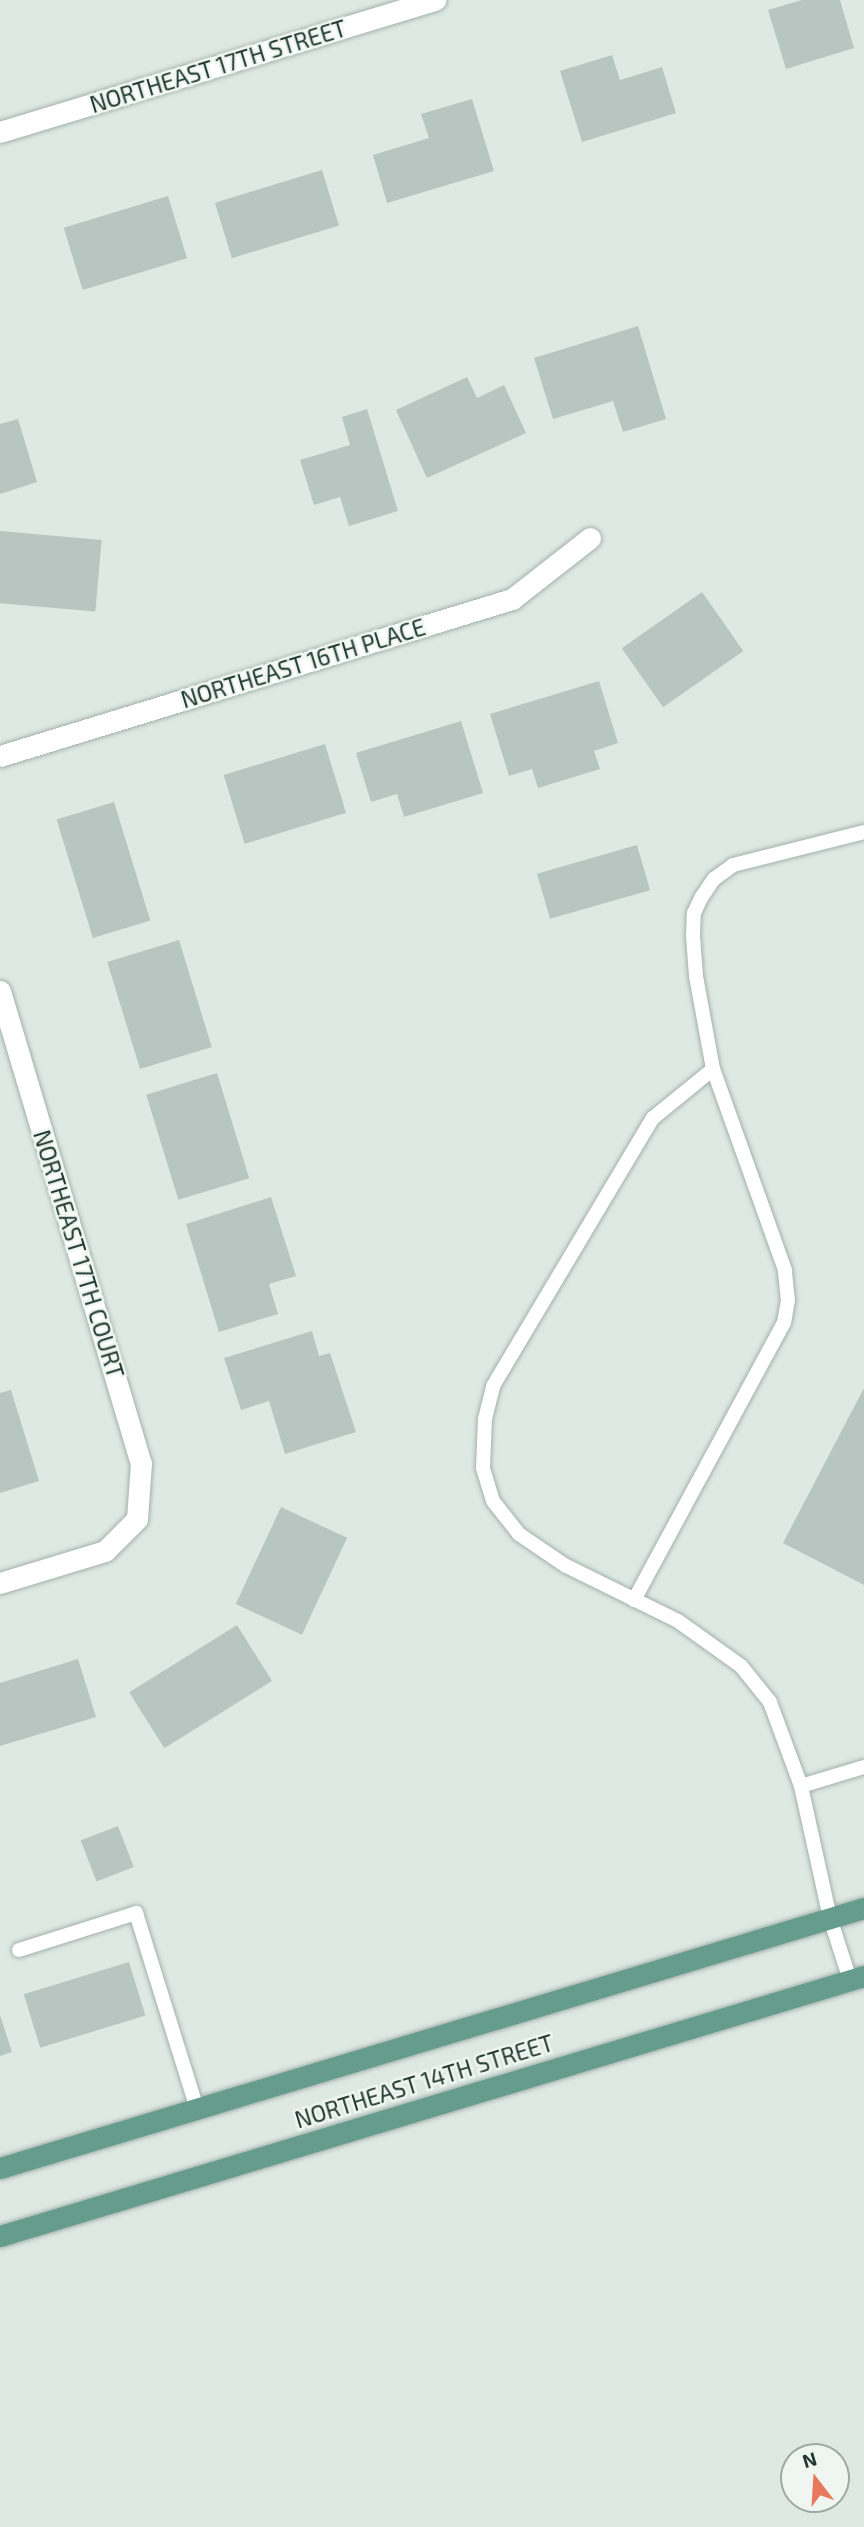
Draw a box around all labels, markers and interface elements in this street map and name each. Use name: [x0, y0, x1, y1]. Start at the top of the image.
street label: NORTHEAST 17TH STREET: [86, 14, 350, 118]
street label: NORTHEAST 16TH PLACE: [177, 613, 429, 713]
street label: NORTHEAST 17TH COURT: [28, 1126, 130, 1382]
street label: NORTHEAST 14TH STREET: [291, 2028, 557, 2134]
north arrow: [780, 2443, 850, 2513]
text: N: [799, 2446, 819, 2472]

